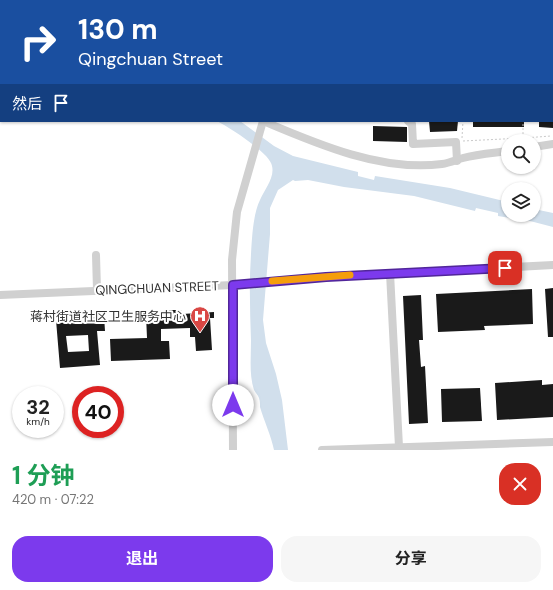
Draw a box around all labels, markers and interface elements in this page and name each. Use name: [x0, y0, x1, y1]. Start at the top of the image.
text: 130 m: [78, 11, 158, 48]
icon: right: [12, 16, 64, 68]
text: Qingchuan Street: [78, 47, 223, 71]
icon: arrive: [50, 92, 72, 114]
text: 然后: [12, 94, 42, 114]
map controls: [501, 134, 541, 222]
button: search: [501, 134, 541, 174]
button: layers: [501, 182, 541, 222]
pin: [488, 251, 522, 285]
icon: arrive: [494, 257, 516, 279]
street label: QINGCHUAN STREET: [95, 277, 219, 299]
hospital icon: 蒋村街道社区卫生服务中心: [189, 305, 211, 333]
place label: 蒋村街道社区卫生服务中心: [30, 308, 186, 325]
position arrow: [212, 384, 254, 426]
speed limit sign: 40: [72, 386, 124, 438]
text: 32: [26, 394, 50, 420]
text: km/h: [26, 415, 50, 428]
text: 1 分钟: [12, 460, 74, 491]
button: close: [499, 463, 541, 505]
text: 420 m · 07:22: [12, 491, 94, 508]
button: 退出: [12, 536, 273, 582]
button: 分享: [281, 536, 541, 582]

